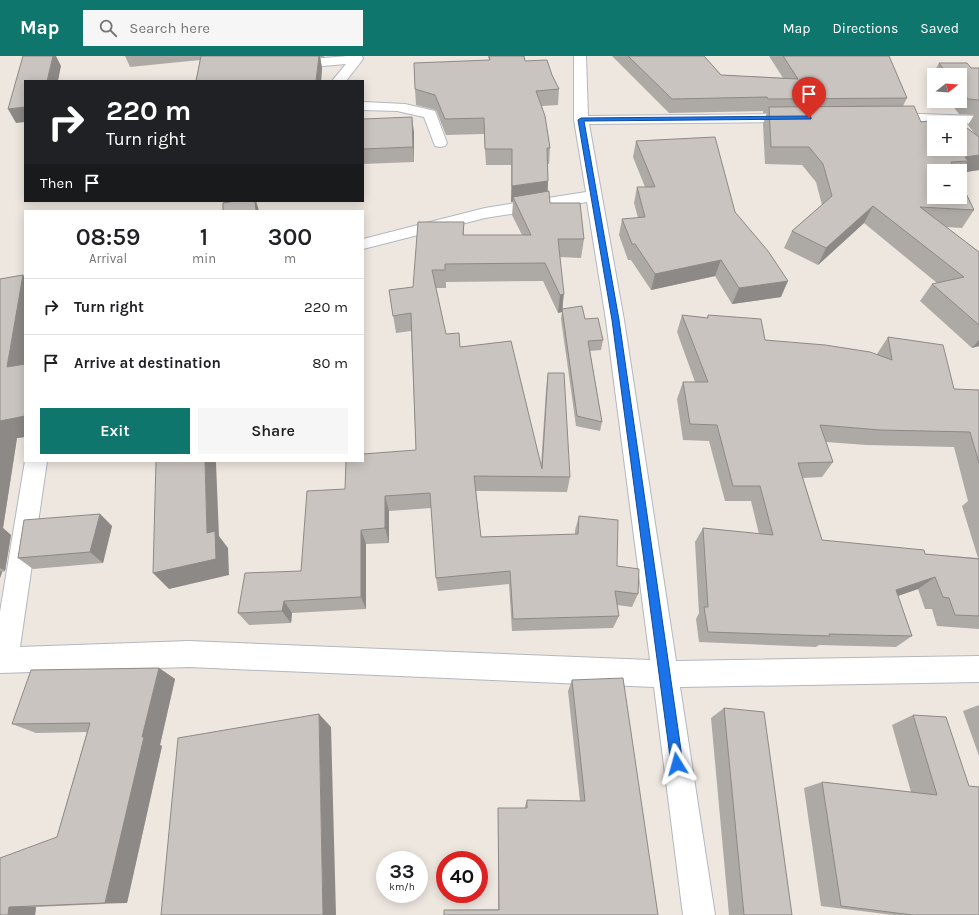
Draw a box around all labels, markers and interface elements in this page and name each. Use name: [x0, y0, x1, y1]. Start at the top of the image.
search box: [83, 10, 363, 46]
text: Map: [20, 17, 59, 39]
icon: search: [97, 17, 119, 39]
text: Search here: [129, 19, 210, 37]
text: Map: [783, 20, 811, 37]
text: Directions: [833, 20, 898, 37]
text: Saved: [920, 20, 959, 37]
north arrow: [927, 68, 967, 108]
map controls: [927, 68, 967, 204]
pin: [792, 77, 826, 118]
icon: arrive: [798, 83, 820, 105]
text: 220 m: [106, 94, 191, 127]
icon: right: [40, 96, 92, 148]
button: +: [927, 116, 967, 156]
text: Turn right: [106, 128, 186, 150]
button: −: [927, 164, 967, 204]
icon: arrive: [81, 172, 103, 194]
text: Then: [40, 174, 73, 192]
text: 08:59: [76, 223, 140, 251]
text: 1: [200, 223, 208, 251]
text: 300: [268, 223, 312, 251]
text: Arrival: [89, 251, 127, 266]
text: min: [192, 251, 216, 266]
text: m: [284, 251, 296, 266]
icon: right: [40, 296, 62, 318]
text: Turn right: [74, 298, 144, 316]
text: 220 m: [304, 298, 348, 316]
icon: arrive: [40, 352, 62, 374]
text: Arrive at destination: [74, 354, 221, 372]
text: 80 m: [312, 354, 348, 372]
button: Exit: [40, 408, 190, 454]
button: Share: [198, 408, 348, 454]
position arrow: [656, 743, 698, 785]
speed limit sign: 40: [436, 851, 488, 903]
text: 33: [390, 860, 414, 883]
text: km/h: [389, 881, 415, 893]

